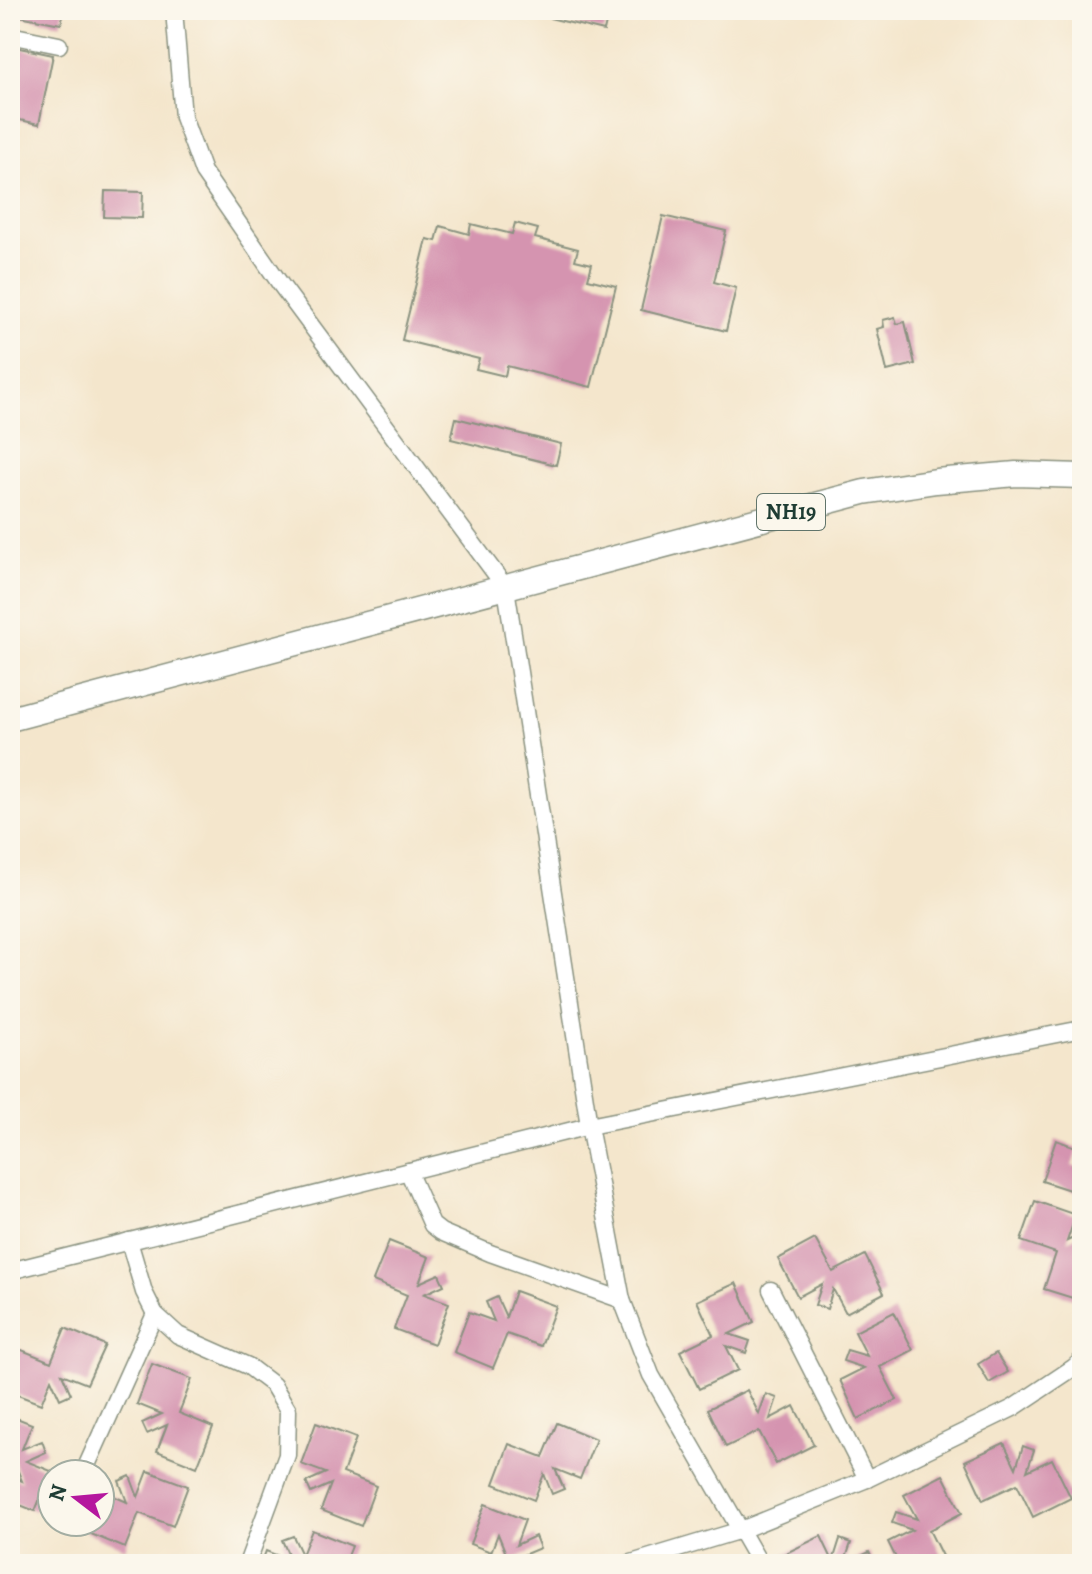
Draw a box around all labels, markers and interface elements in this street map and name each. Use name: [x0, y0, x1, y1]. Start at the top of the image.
road number: NH19: [757, 494, 825, 530]
north arrow: [36, 1458, 116, 1538]
text: N: [41, 1481, 74, 1505]

